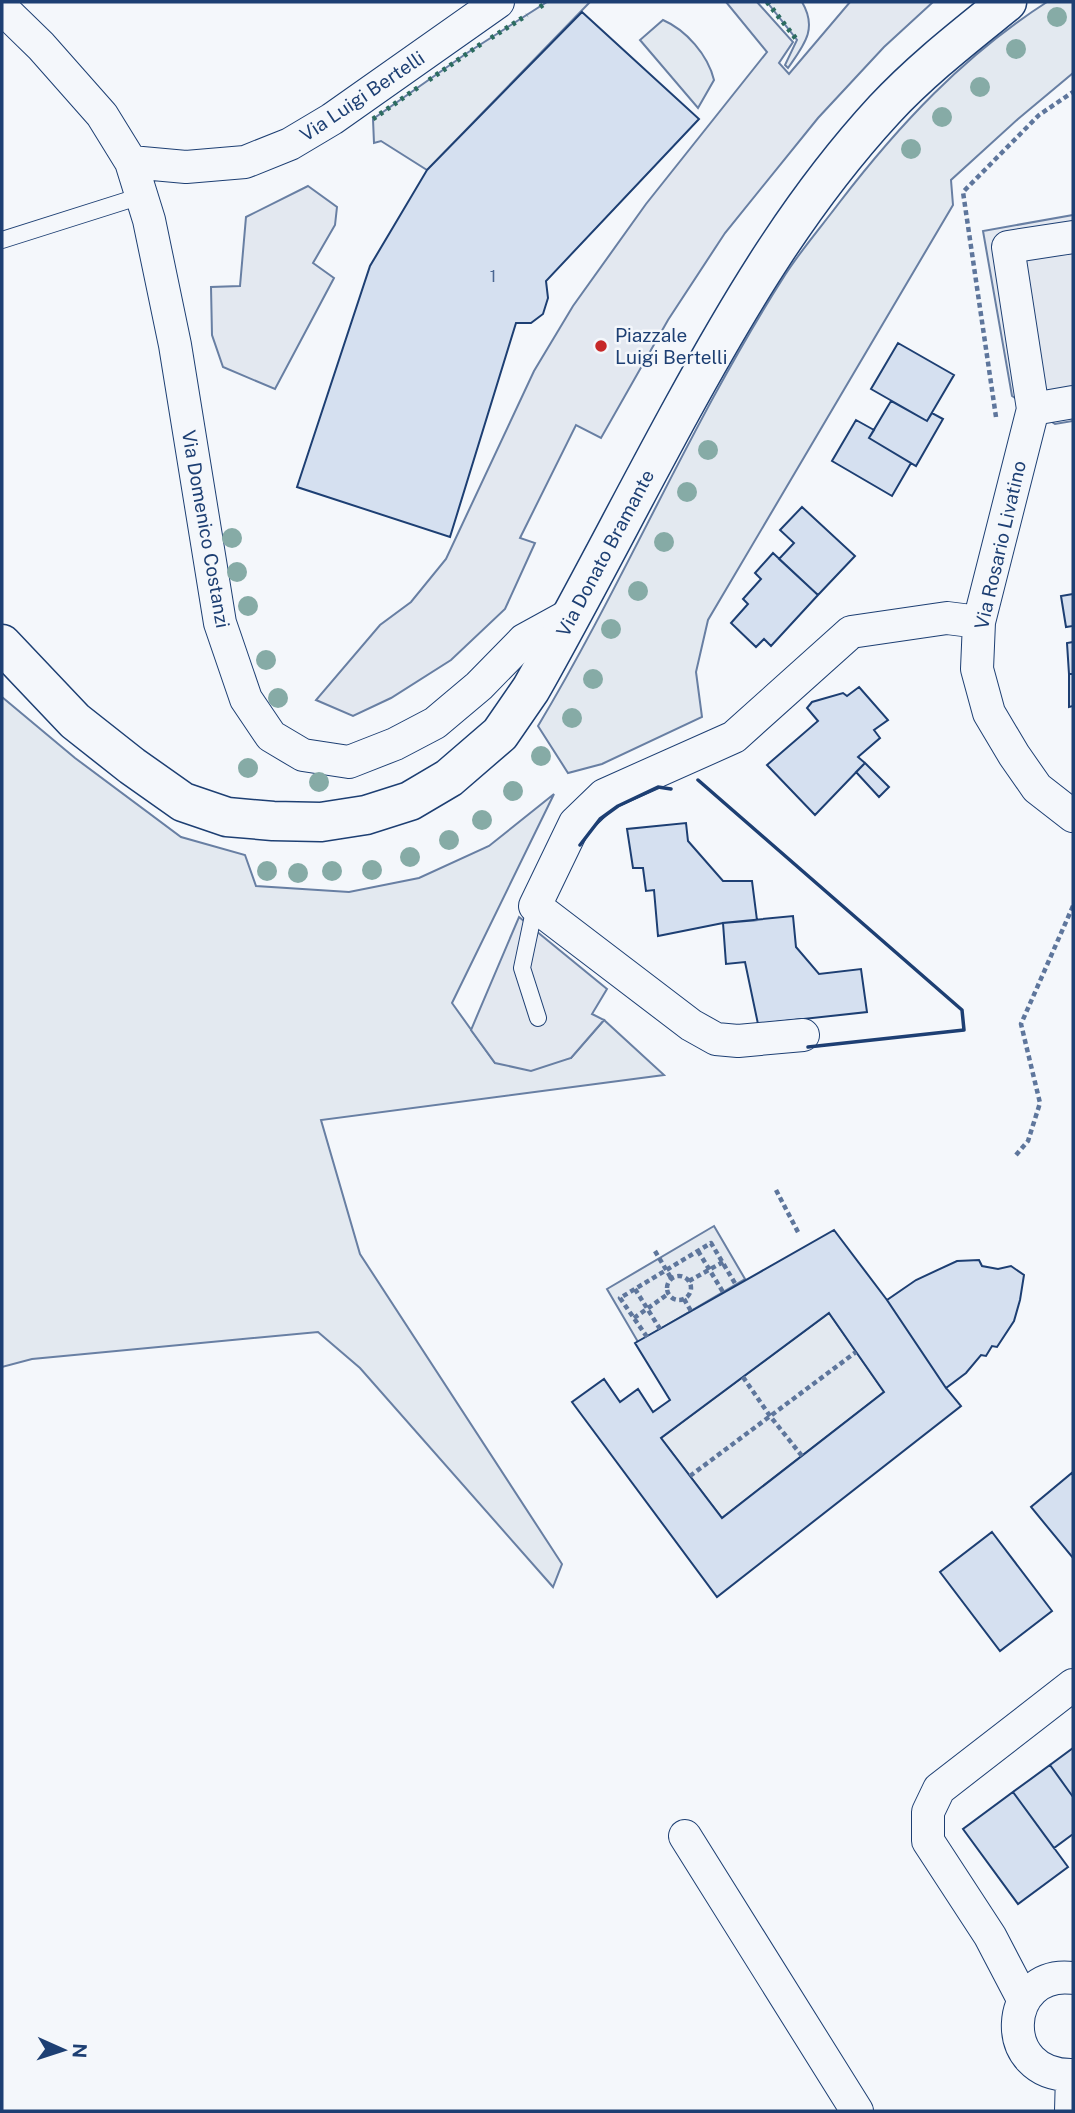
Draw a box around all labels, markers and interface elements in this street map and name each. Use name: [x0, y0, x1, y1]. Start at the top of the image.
street label: Via Luigi Bertelli: [296, 46, 428, 146]
house number: 1: [490, 267, 496, 286]
place label: Piazzale Luigi Bertelli: [615, 324, 727, 368]
marker: Piazzale Luigi Bertelli: [593, 338, 609, 354]
street label: Via Domenico Costanzi: [178, 428, 234, 630]
street label: Via Rosario Livatino: [970, 459, 1030, 631]
street label: Via Donato Bramante: [552, 466, 658, 640]
north arrow: [28, 2015, 98, 2085]
text: N: [69, 2043, 91, 2059]

